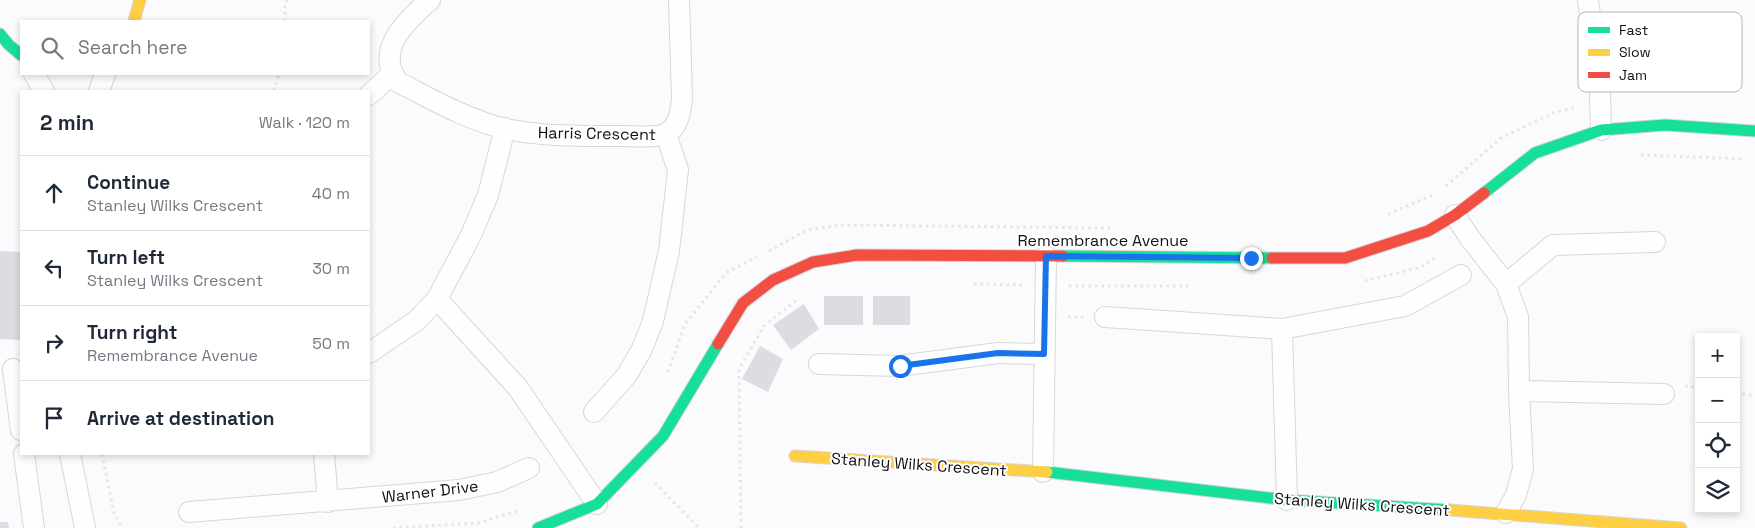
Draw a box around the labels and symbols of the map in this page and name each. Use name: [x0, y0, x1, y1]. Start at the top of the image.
legend: [1578, 12, 1742, 92]
text: Fast: [1619, 21, 1648, 39]
text: Slow: [1619, 43, 1651, 61]
text: Jam: [1619, 66, 1647, 84]
street label: Harris Crescent: [538, 122, 656, 145]
street label: Remembrance Avenue: [1017, 230, 1189, 251]
route end: [1240, 247, 1263, 270]
route start: [889, 355, 912, 378]
street label: Stanley Wilks Crescent: [830, 448, 1007, 481]
street label: Warner Drive: [381, 475, 479, 508]
street label: Stanley Wilks Crescent: [1273, 488, 1450, 521]

